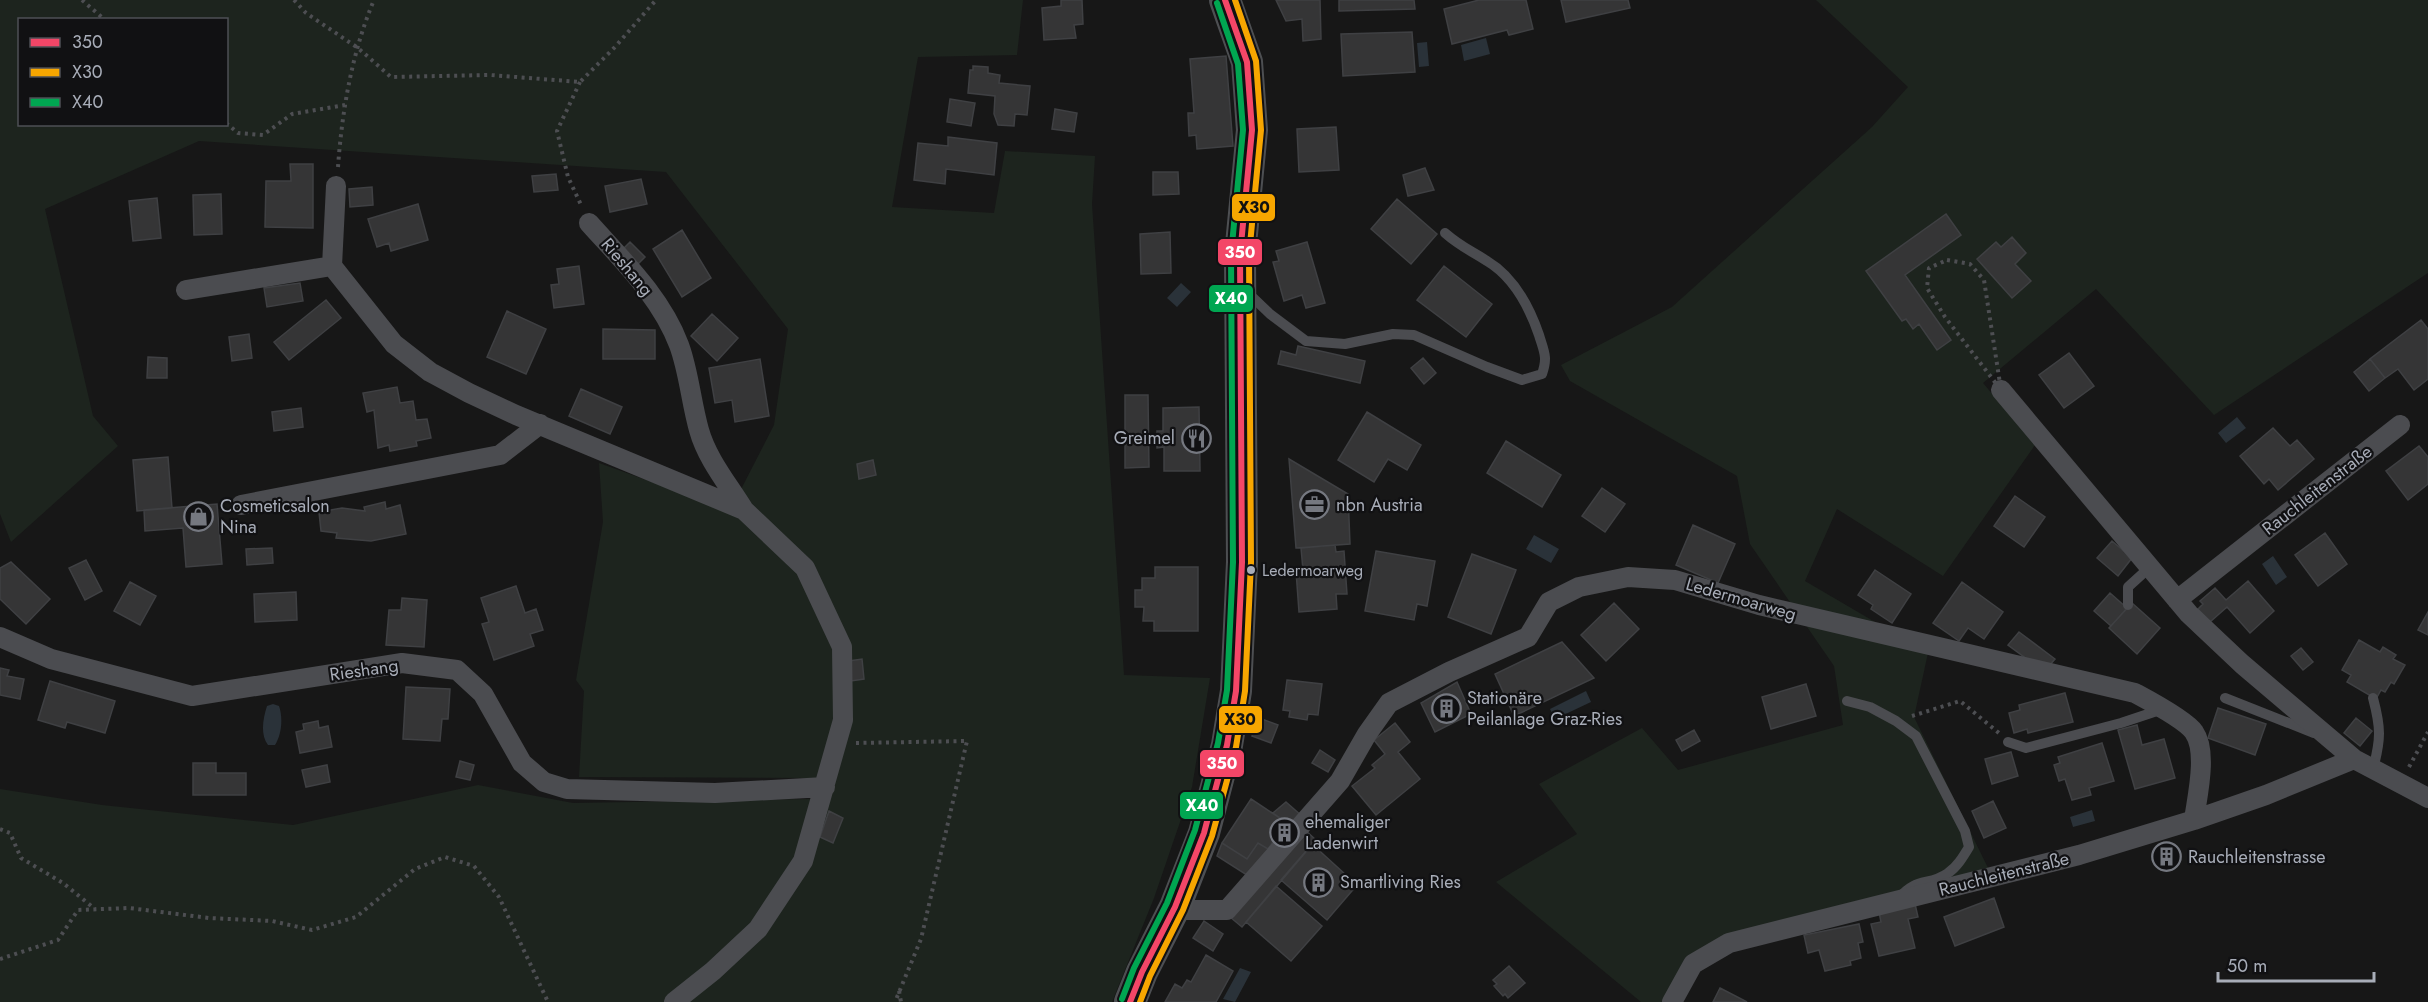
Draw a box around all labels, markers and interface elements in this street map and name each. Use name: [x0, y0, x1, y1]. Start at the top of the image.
legend: [18, 18, 228, 126]
text: 350: [72, 29, 103, 55]
text: X30: [72, 59, 103, 85]
text: X40: [72, 89, 103, 115]
line badge: X30: [1231, 193, 1276, 222]
text: X30: [1238, 196, 1270, 219]
street label: Rieshang: [595, 232, 659, 302]
line badge: 350: [1217, 238, 1263, 266]
text: 350: [1225, 241, 1255, 264]
line badge: X40: [1208, 284, 1254, 313]
text: X40: [1215, 287, 1247, 310]
restaurant icon: Greimel: [1180, 422, 1212, 454]
place label: Greimel: [1114, 425, 1175, 451]
street label: Rauchleitenstraße: [2257, 439, 2377, 541]
office icon: nbn Austria: [1299, 489, 1331, 521]
place label: nbn Austria: [1336, 492, 1423, 518]
place label: Cosmeticsalon Nina: [220, 493, 330, 540]
shop icon: Cosmeticsalon Nina: [183, 500, 215, 532]
place label: Ledermoarweg: [1262, 559, 1363, 582]
marker: Ledermoarweg: [1245, 564, 1257, 576]
street label: Ledermoarweg: [1683, 571, 1799, 627]
street label: Rieshang: [328, 652, 400, 688]
place label: Stationäre Peilanlage Graz-Ries: [1467, 685, 1622, 732]
building icon: Stationäre Peilanlage Graz-Ries: [1430, 692, 1462, 724]
line badge: X30: [1218, 705, 1263, 734]
text: X30: [1224, 708, 1256, 731]
line badge: 350: [1199, 749, 1245, 778]
text: 350: [1207, 752, 1237, 775]
line badge: X40: [1179, 791, 1224, 820]
text: X40: [1186, 794, 1218, 817]
place label: ehemaliger Ladenwirt: [1305, 809, 1391, 856]
building icon: ehemaliger Ladenwirt: [1268, 816, 1300, 848]
building icon: Rauchleitenstrasse: [2151, 841, 2183, 873]
place label: Rauchleitenstrasse: [2188, 844, 2326, 870]
street label: Rauchleitenstraße: [1936, 845, 2072, 903]
building icon: Smartliving Ries: [1303, 866, 1335, 898]
place label: Smartliving Ries: [1340, 869, 1461, 895]
scale bar: [2218, 945, 2374, 983]
text: 50 m: [2227, 953, 2267, 979]

